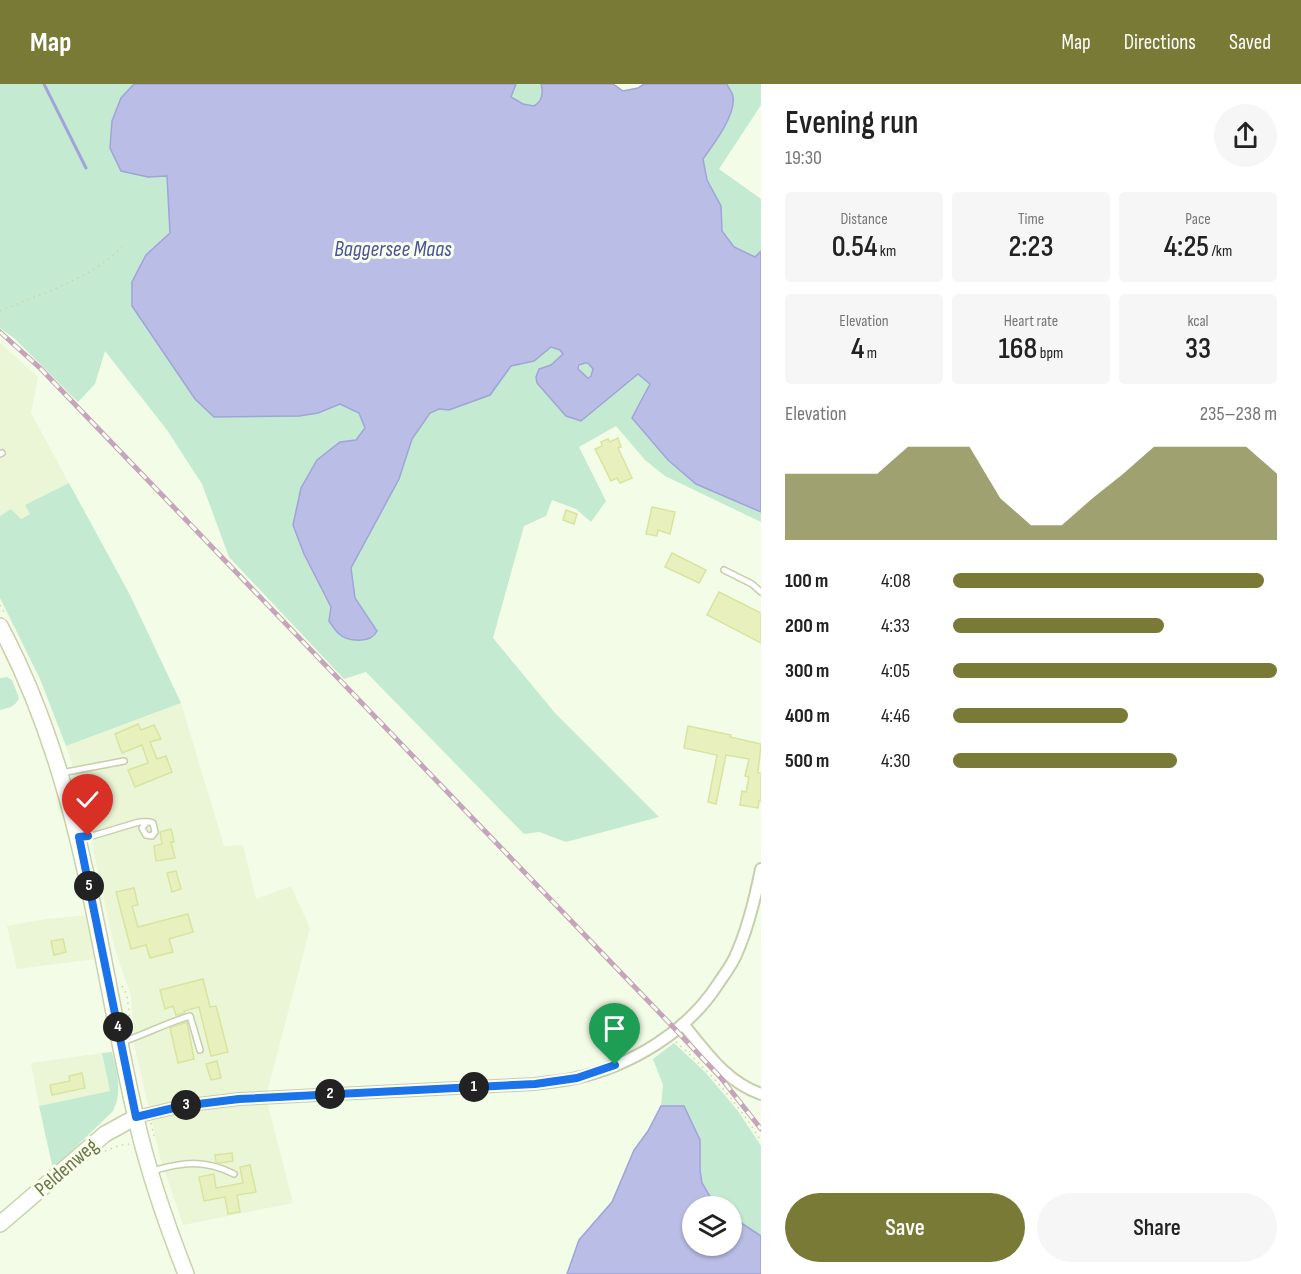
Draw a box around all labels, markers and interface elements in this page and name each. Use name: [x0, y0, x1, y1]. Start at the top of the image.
text: Map: [30, 26, 71, 59]
text: Map: [1061, 30, 1091, 55]
text: Directions: [1124, 30, 1196, 55]
text: Saved: [1229, 30, 1271, 55]
text: Evening run: [785, 103, 919, 143]
button: share: [1214, 104, 1277, 167]
text: 19:30: [785, 146, 822, 170]
text: Distance: [840, 210, 888, 229]
text: Time: [1018, 210, 1044, 229]
text: Pace: [1185, 210, 1211, 229]
text: 0.54: [832, 229, 877, 265]
text: 2:23: [1008, 229, 1054, 265]
text: 4:25: [1164, 229, 1209, 265]
water label: Baggersee Maas: [334, 236, 452, 263]
text: km: [877, 242, 896, 261]
text: /km: [1209, 242, 1232, 261]
text: Elevation: [839, 312, 889, 331]
text: Heart rate: [1004, 312, 1058, 331]
text: kcal: [1187, 312, 1209, 331]
text: 4: [851, 331, 864, 367]
text: 168: [999, 331, 1037, 367]
text: 33: [1185, 331, 1211, 367]
text: m: [864, 344, 877, 363]
text: bpm: [1037, 344, 1063, 363]
text: Elevation: [785, 402, 847, 426]
text: 235–238 m: [1200, 402, 1277, 426]
text: 100 m: [785, 569, 828, 593]
text: 4:08: [881, 569, 911, 593]
text: 200 m: [785, 614, 829, 638]
text: 4:33: [881, 614, 910, 638]
text: 300 m: [785, 659, 829, 683]
text: 4:05: [881, 659, 910, 683]
text: 400 m: [785, 704, 830, 728]
text: 4:46: [881, 704, 910, 728]
text: 500 m: [785, 749, 829, 773]
text: 4:30: [881, 749, 910, 773]
pin: [62, 774, 113, 836]
icon: check: [71, 783, 104, 816]
pin: 5: [74, 871, 104, 901]
text: 5: [85, 876, 93, 895]
pin: [589, 1003, 640, 1065]
pin: 4: [103, 1012, 133, 1042]
icon: arrive: [598, 1012, 631, 1045]
text: 4: [114, 1017, 122, 1036]
pin: 1: [459, 1072, 489, 1102]
text: 1: [471, 1077, 477, 1096]
pin: 2: [315, 1079, 345, 1109]
text: 2: [326, 1084, 334, 1103]
pin: 3: [171, 1090, 201, 1120]
text: 3: [182, 1095, 190, 1114]
street label: Peldenweg: [29, 1133, 103, 1202]
button: Save: [785, 1193, 1025, 1262]
button: Share: [1037, 1193, 1277, 1262]
map controls: [682, 1196, 742, 1256]
button: layers: [682, 1196, 742, 1256]

